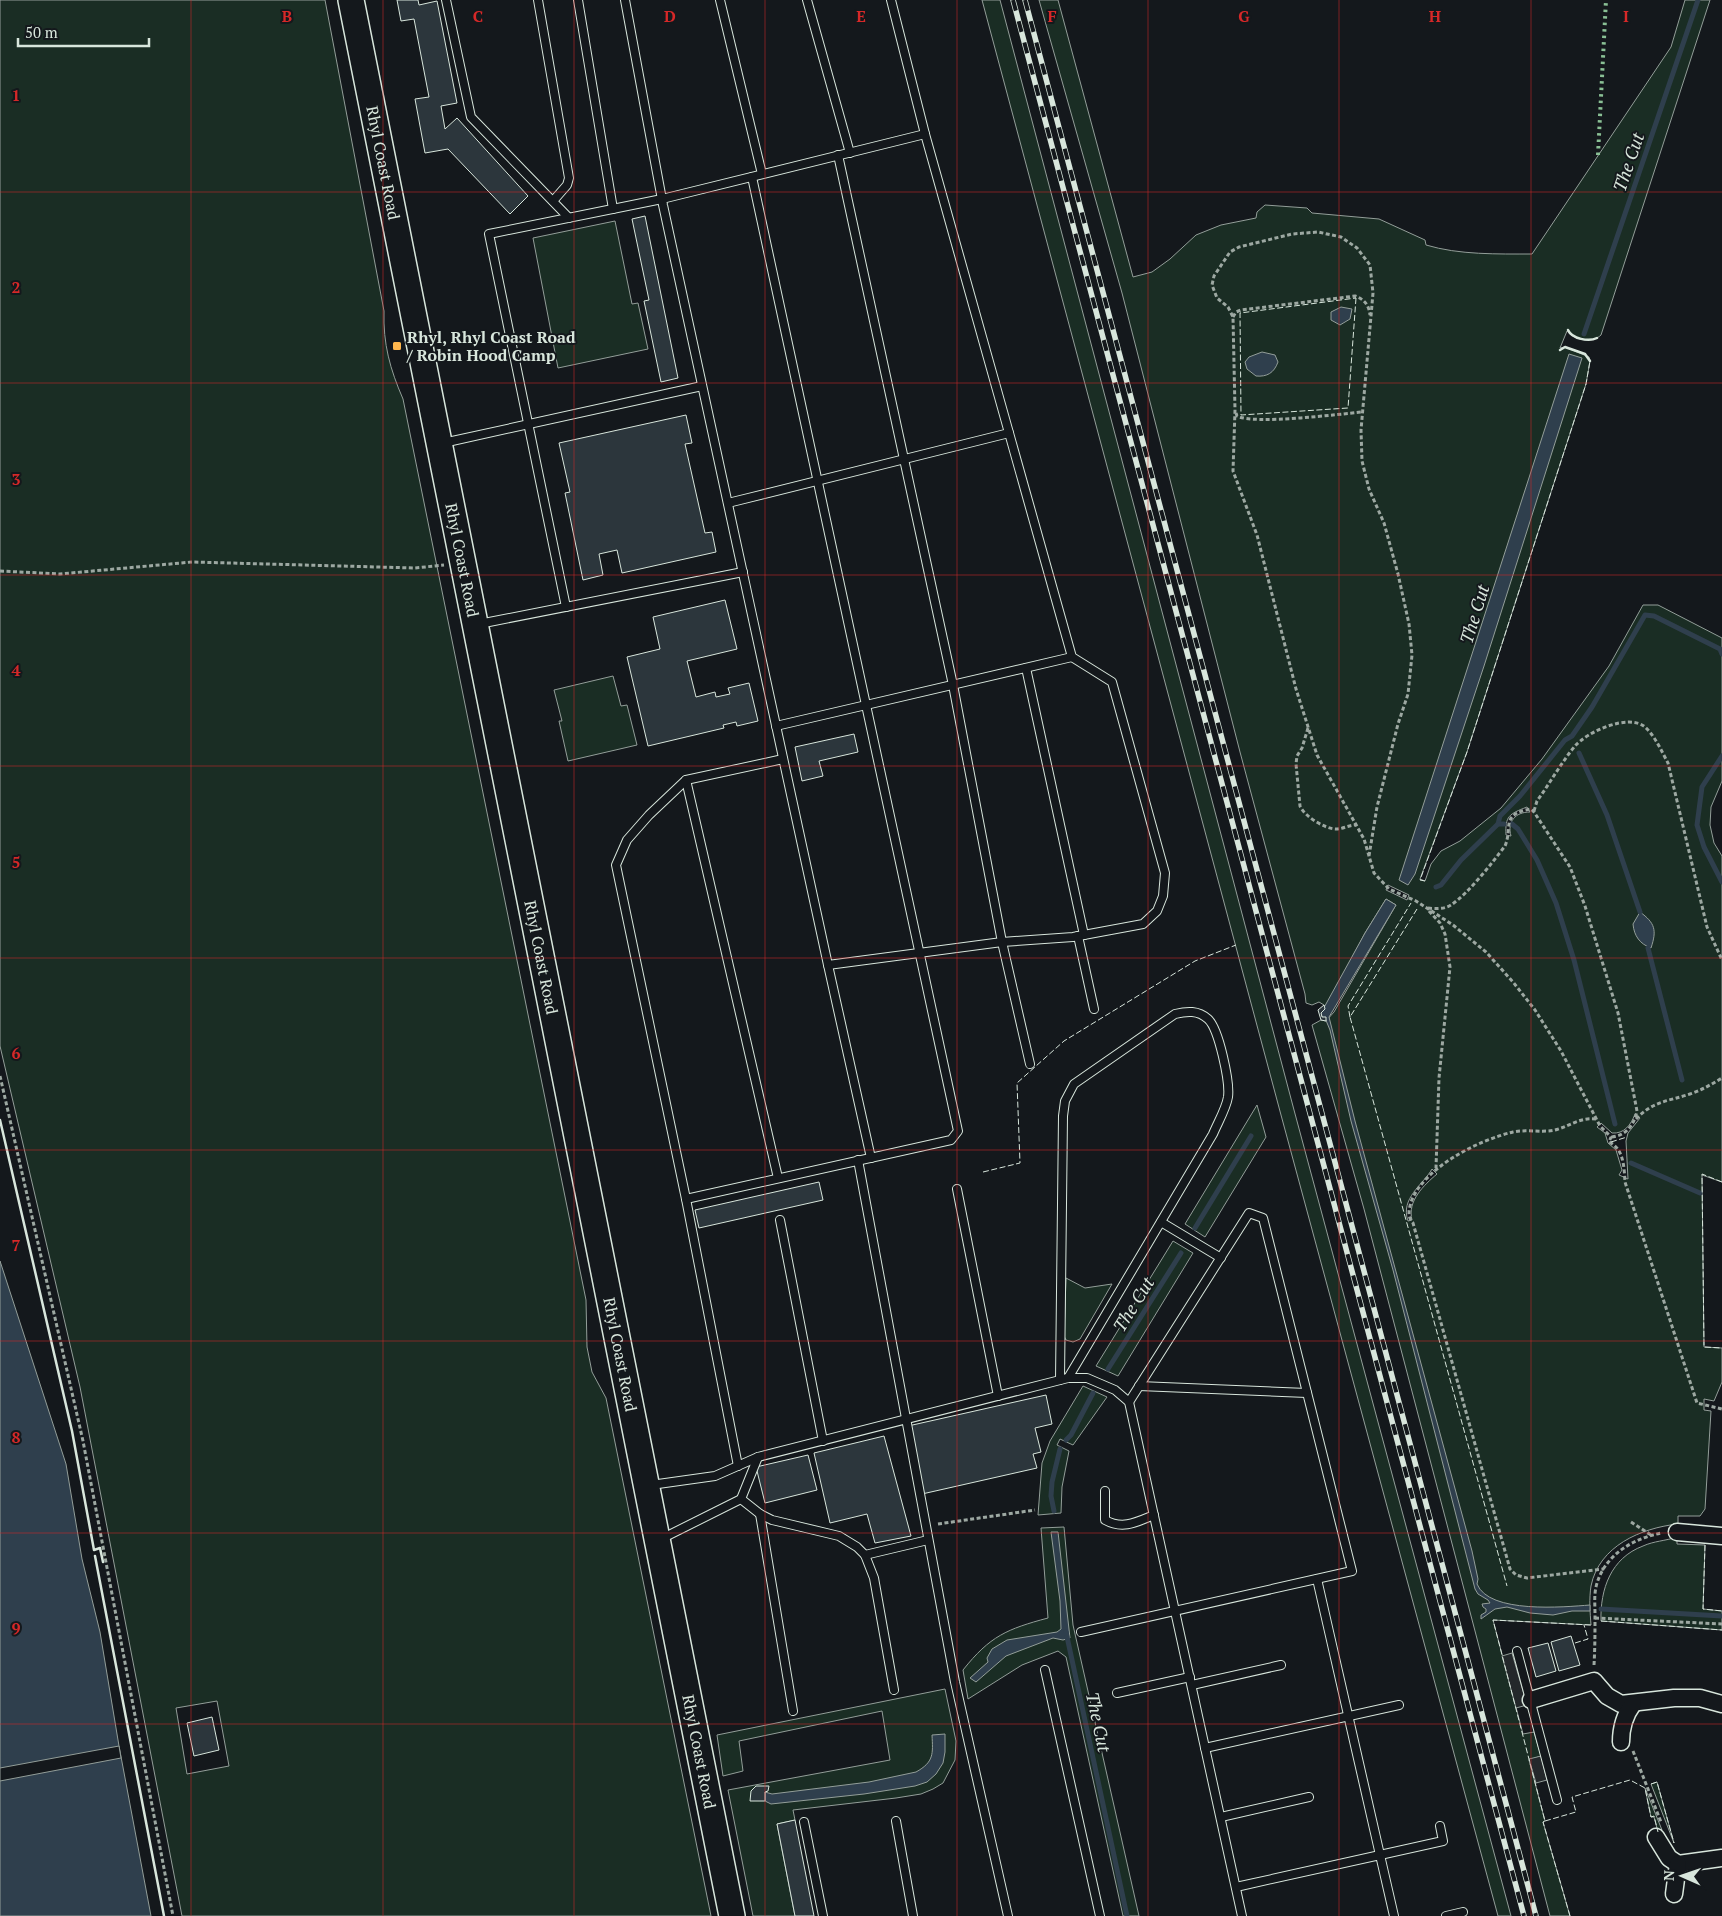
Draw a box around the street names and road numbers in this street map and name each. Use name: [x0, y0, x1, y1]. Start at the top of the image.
street label: Rhyl Coast Road: [361, 104, 405, 222]
street label: Rhyl Coast Road: [440, 501, 484, 619]
street label: Rhyl Coast Road: [519, 898, 563, 1016]
street label: Rhyl Coast Road: [598, 1296, 642, 1414]
street label: Rhyl Coast Road: [677, 1693, 721, 1811]

